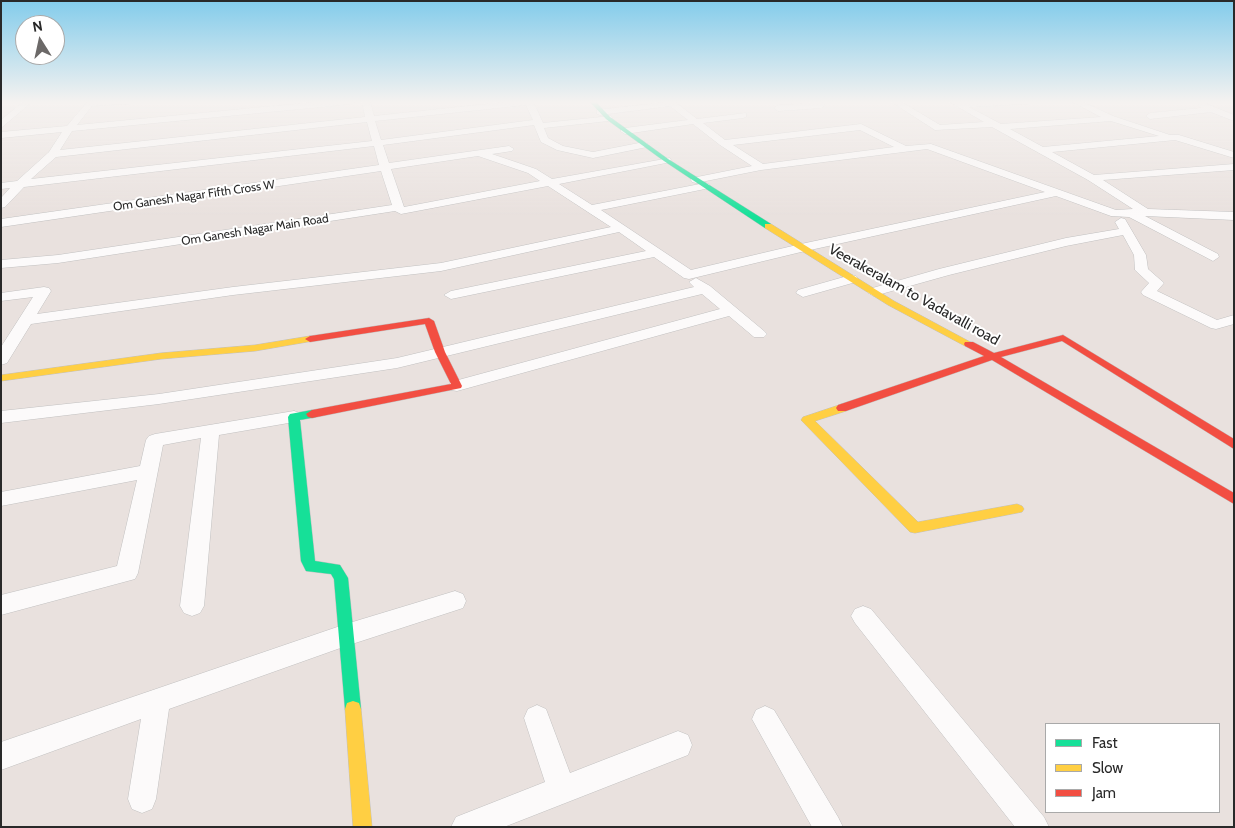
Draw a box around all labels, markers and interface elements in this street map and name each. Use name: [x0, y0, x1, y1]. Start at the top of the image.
north arrow: [15, 15, 65, 65]
text: N: [31, 16, 44, 36]
street label: Om Ganesh Nagar Fifth Cross W: [112, 178, 276, 214]
street label: Om Ganesh Nagar Main Road: [180, 211, 330, 249]
street label: Veerakeralam to Vadavalli road: [825, 240, 1003, 350]
legend: [1045, 723, 1220, 813]
text: Fast: [1092, 734, 1117, 752]
text: Slow: [1092, 759, 1123, 777]
text: Jam: [1092, 784, 1116, 802]

